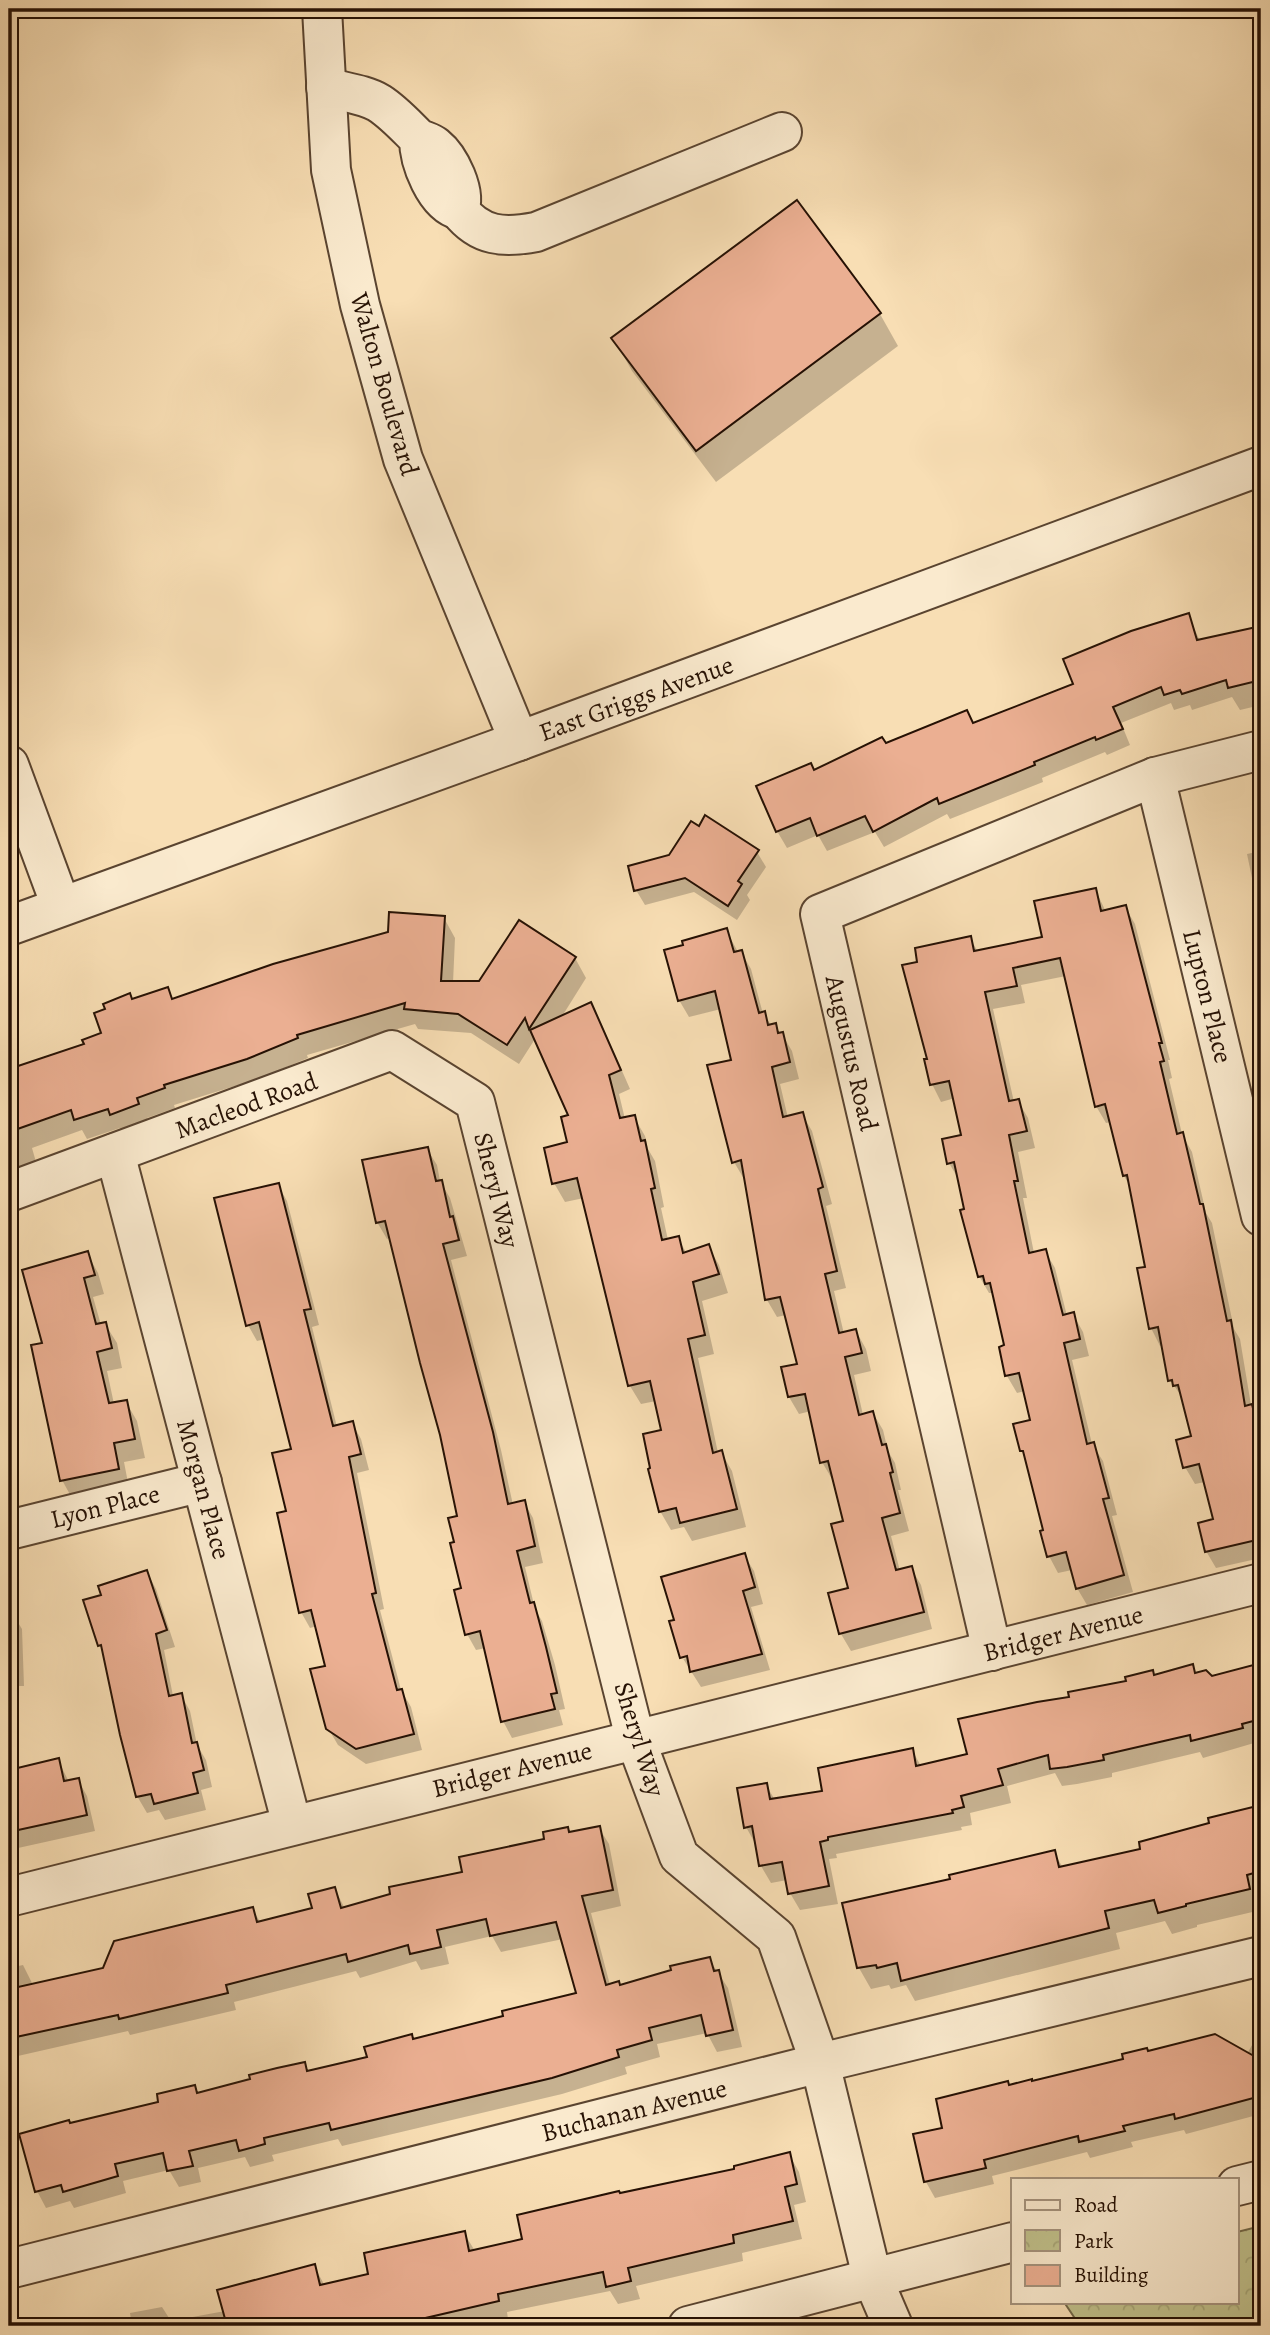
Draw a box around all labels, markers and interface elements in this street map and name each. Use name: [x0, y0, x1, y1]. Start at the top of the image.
street label: Walton Boulevard: [341, 288, 427, 480]
street label: East Griggs Avenue: [534, 647, 738, 750]
street label: Lupton Place: [1174, 925, 1241, 1067]
street label: Augustus Road: [816, 971, 886, 1134]
street label: Macleod Road: [170, 1064, 322, 1147]
street label: Sheryl Way: [465, 1129, 528, 1252]
street label: Morgan Place: [168, 1415, 239, 1563]
street label: Lyon Place: [47, 1476, 163, 1537]
street label: Bridger Avenue: [979, 1597, 1147, 1670]
street label: Sheryl Way: [606, 1678, 674, 1801]
street label: Bridger Avenue: [428, 1733, 596, 1806]
street label: Buchanan Avenue: [538, 2071, 730, 2150]
legend: [1011, 2178, 1238, 2304]
text: Road: [1074, 2191, 1118, 2219]
text: Park: [1074, 2227, 1114, 2255]
text: Building: [1074, 2261, 1149, 2289]

